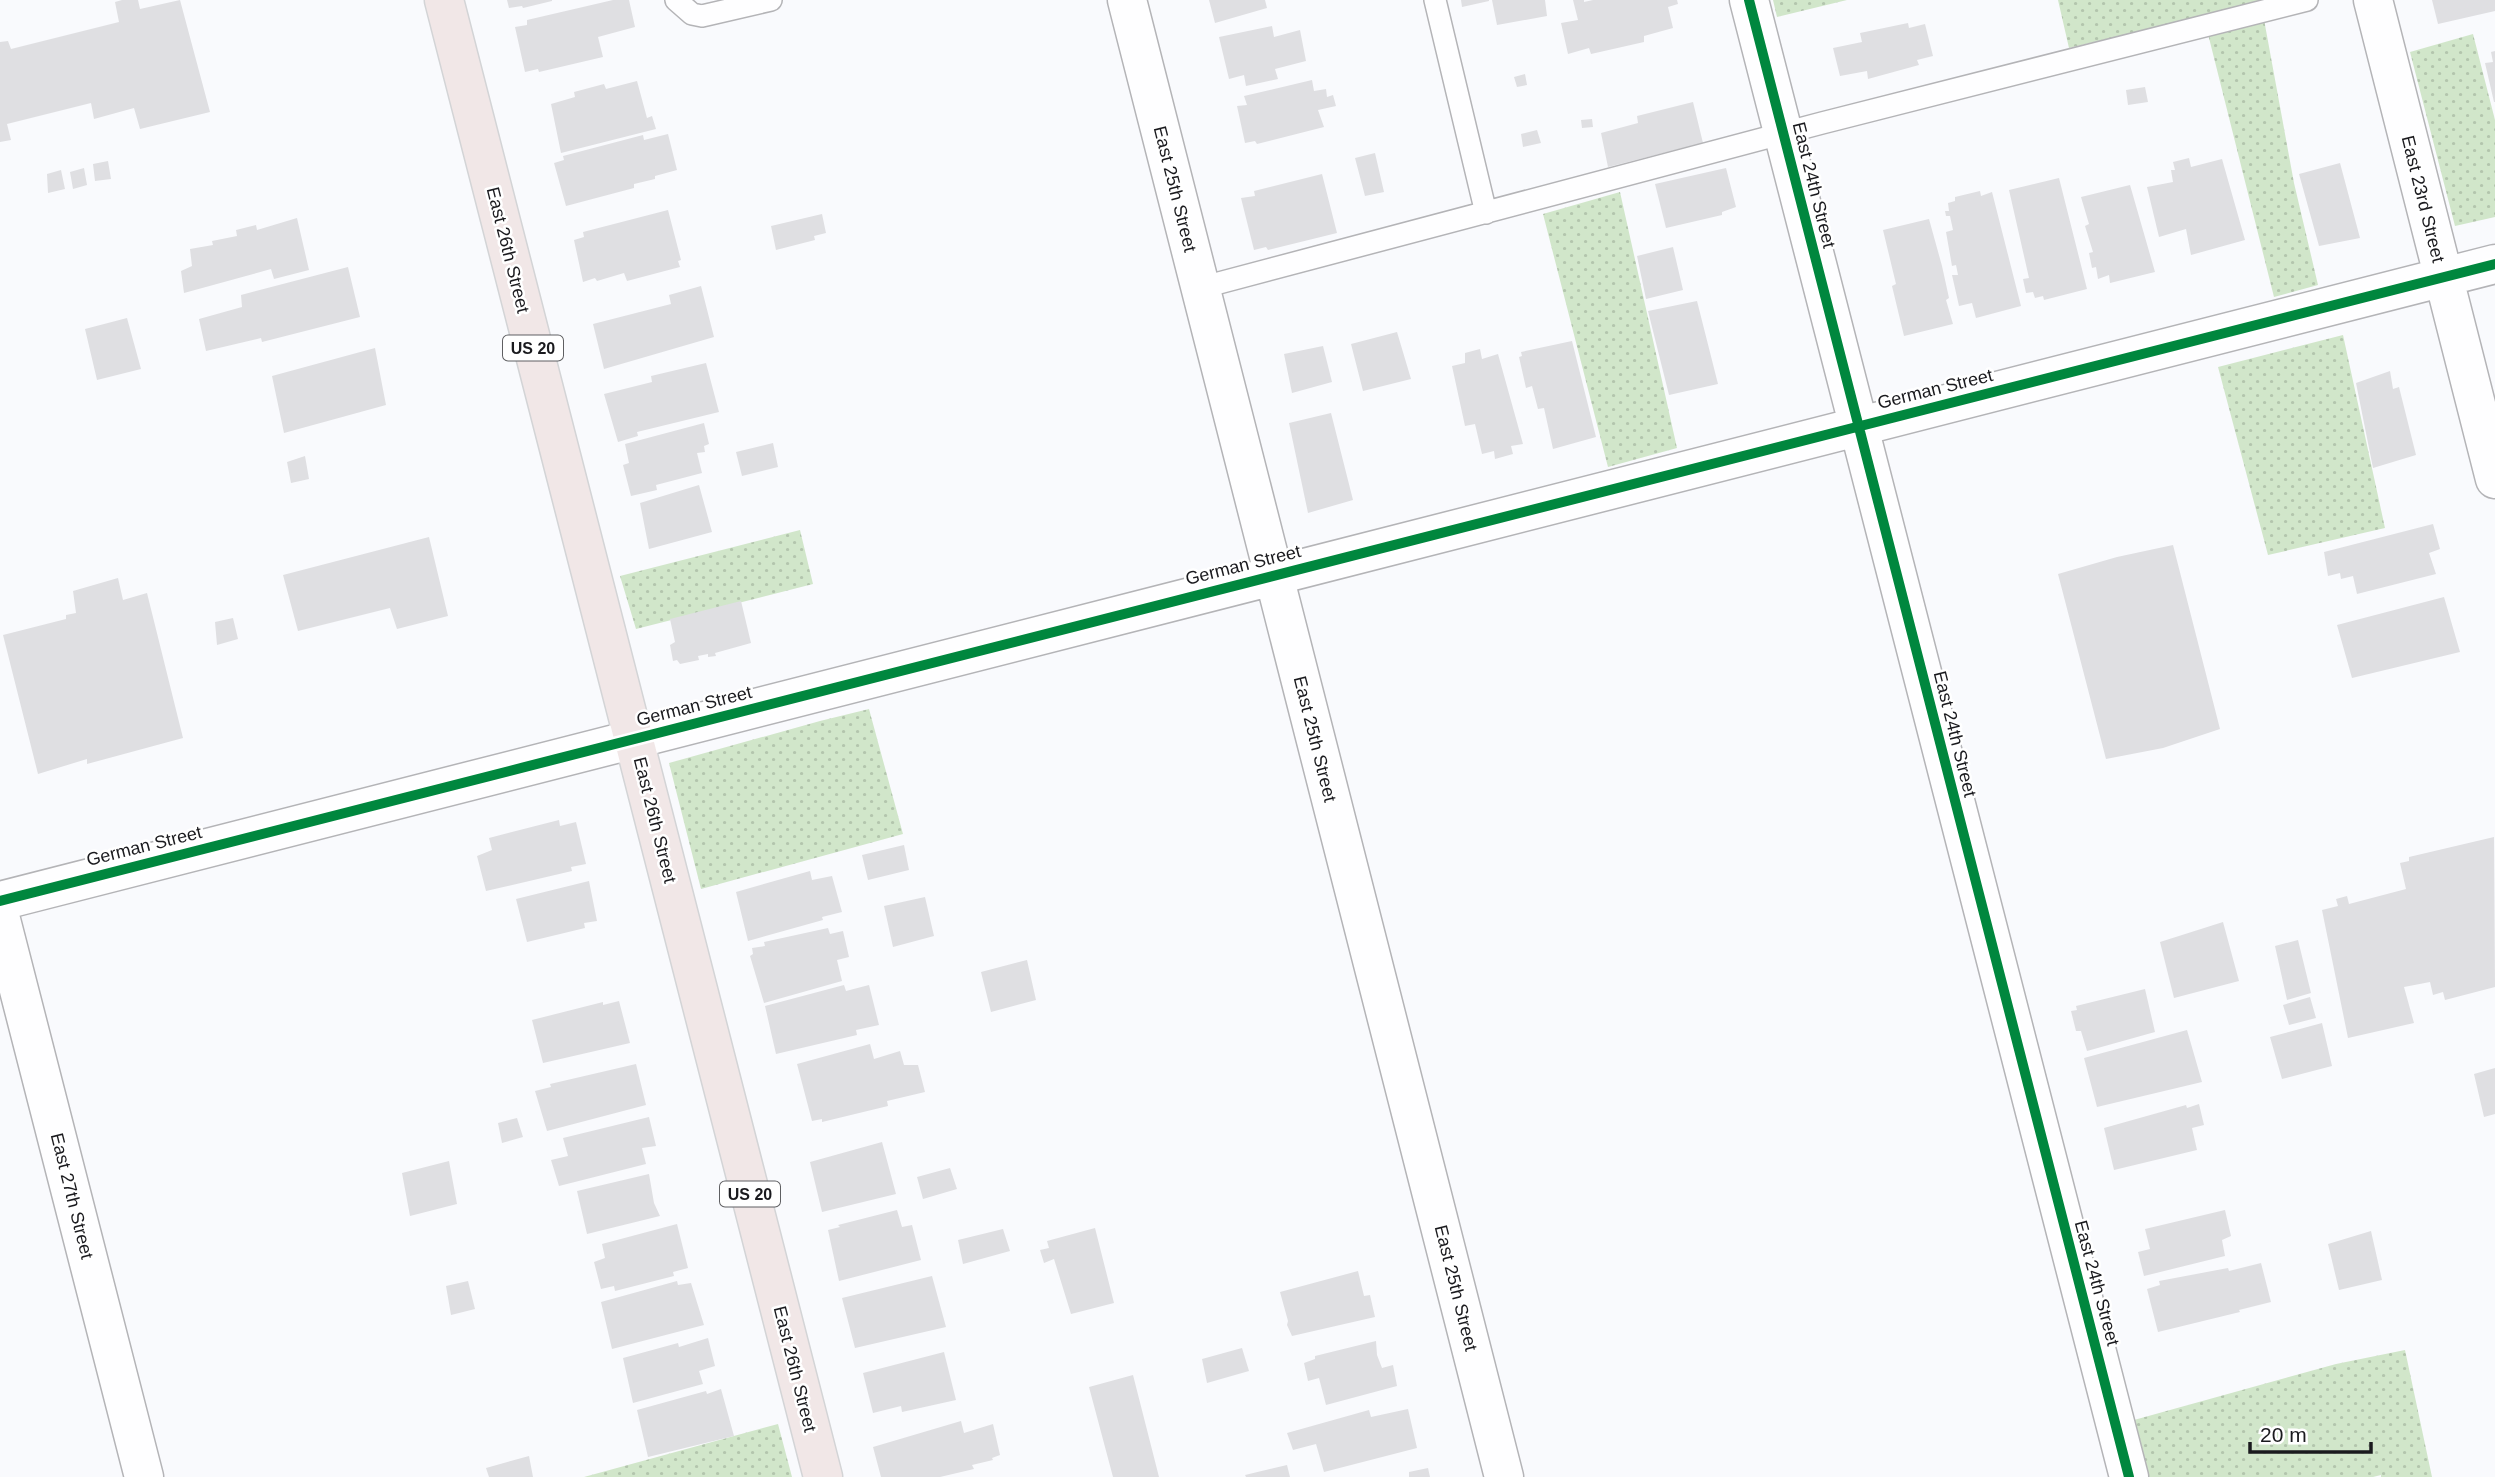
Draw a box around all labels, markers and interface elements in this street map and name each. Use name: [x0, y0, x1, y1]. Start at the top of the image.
street label: East 24th Street: [1789, 120, 1839, 250]
street label: East 25th Street: [1150, 124, 1200, 254]
street label: East 23rd Street: [2398, 133, 2448, 265]
street label: East 26th Street: [483, 185, 533, 315]
road number: US 20: [503, 336, 563, 360]
street label: German Street: [1875, 365, 1995, 413]
street label: German Street: [1183, 541, 1303, 589]
street label: East 24th Street: [1930, 669, 1980, 799]
street label: East 25th Street: [1290, 674, 1340, 804]
street label: German Street: [634, 682, 754, 730]
street label: East 26th Street: [630, 755, 680, 885]
street label: German Street: [84, 822, 204, 870]
street label: East 27th Street: [47, 1131, 97, 1261]
road number: US 20: [720, 1182, 780, 1206]
street label: East 24th Street: [2071, 1218, 2123, 1348]
street label: East 25th Street: [1431, 1223, 1481, 1353]
street label: East 26th Street: [770, 1304, 820, 1434]
scale bar: [2250, 1410, 2371, 1454]
text: 20 m: [2260, 1423, 2307, 1446]

